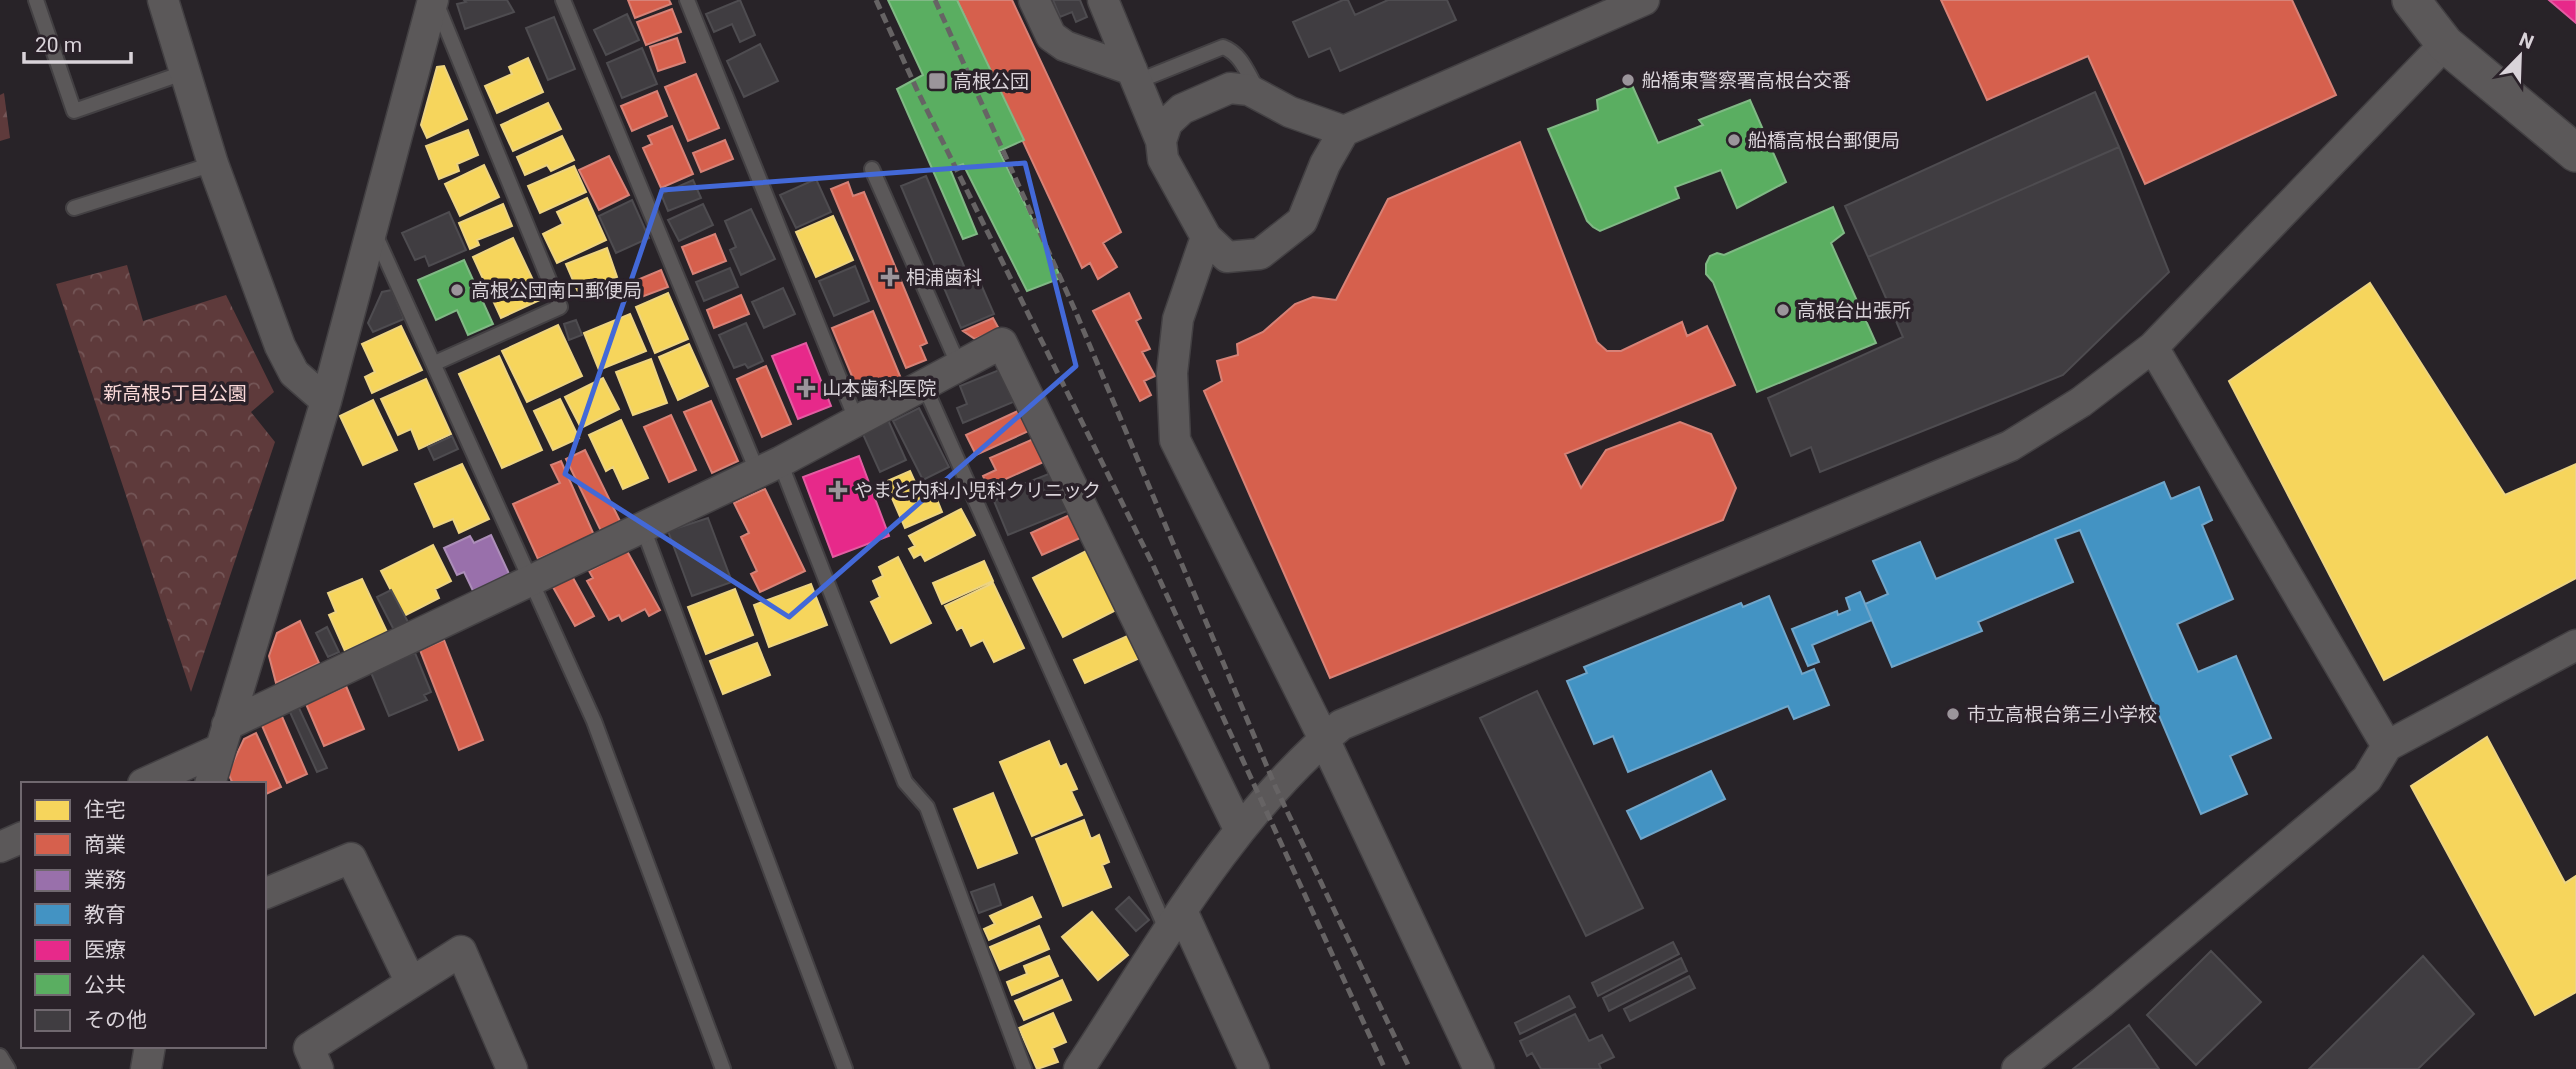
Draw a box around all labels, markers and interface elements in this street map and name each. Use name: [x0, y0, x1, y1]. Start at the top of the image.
scale bar: [24, 21, 131, 65]
north arrow: [2485, 21, 2555, 91]
text: N: [2516, 28, 2537, 54]
text: 20 m: [35, 33, 82, 57]
place label: 船橋東警察署高根台交番: [1642, 69, 1851, 92]
place label: 高根公団: [953, 70, 1029, 93]
marker: 高根公団: [927, 71, 947, 91]
marker: 船橋東警察署高根台交番: [1620, 72, 1636, 88]
place label: 船橋高根台郵便局: [1748, 129, 1900, 152]
marker: 船橋高根台郵便局: [1726, 132, 1742, 148]
place label: 相浦歯科: [906, 266, 982, 289]
marker: 相浦歯科: [880, 267, 900, 287]
place label: 高根公団南口郵便局: [471, 279, 642, 302]
marker: 高根公団南口郵便局: [449, 282, 465, 298]
place label: 高根台出張所: [1797, 299, 1911, 322]
marker: 高根台出張所: [1775, 302, 1791, 318]
place label: 山本歯科医院: [822, 377, 936, 400]
marker: 山本歯科医院: [796, 378, 816, 398]
park label: 新高根5丁目公園: [103, 382, 247, 405]
place label: やまと内科小児科クリニック: [854, 479, 1101, 502]
marker: やまと内科小児科クリニック: [828, 480, 848, 500]
place label: 市立高根台第三小学校: [1967, 703, 2157, 726]
marker: 市立高根台第三小学校: [1945, 706, 1961, 722]
legend: [21, 782, 266, 1048]
text: 住宅: [84, 798, 126, 822]
text: 商業: [84, 833, 126, 857]
text: 業務: [84, 868, 126, 892]
text: 教育: [84, 903, 126, 927]
text: 医療: [84, 938, 126, 962]
text: 公共: [84, 973, 126, 997]
text: その他: [84, 1008, 147, 1032]

